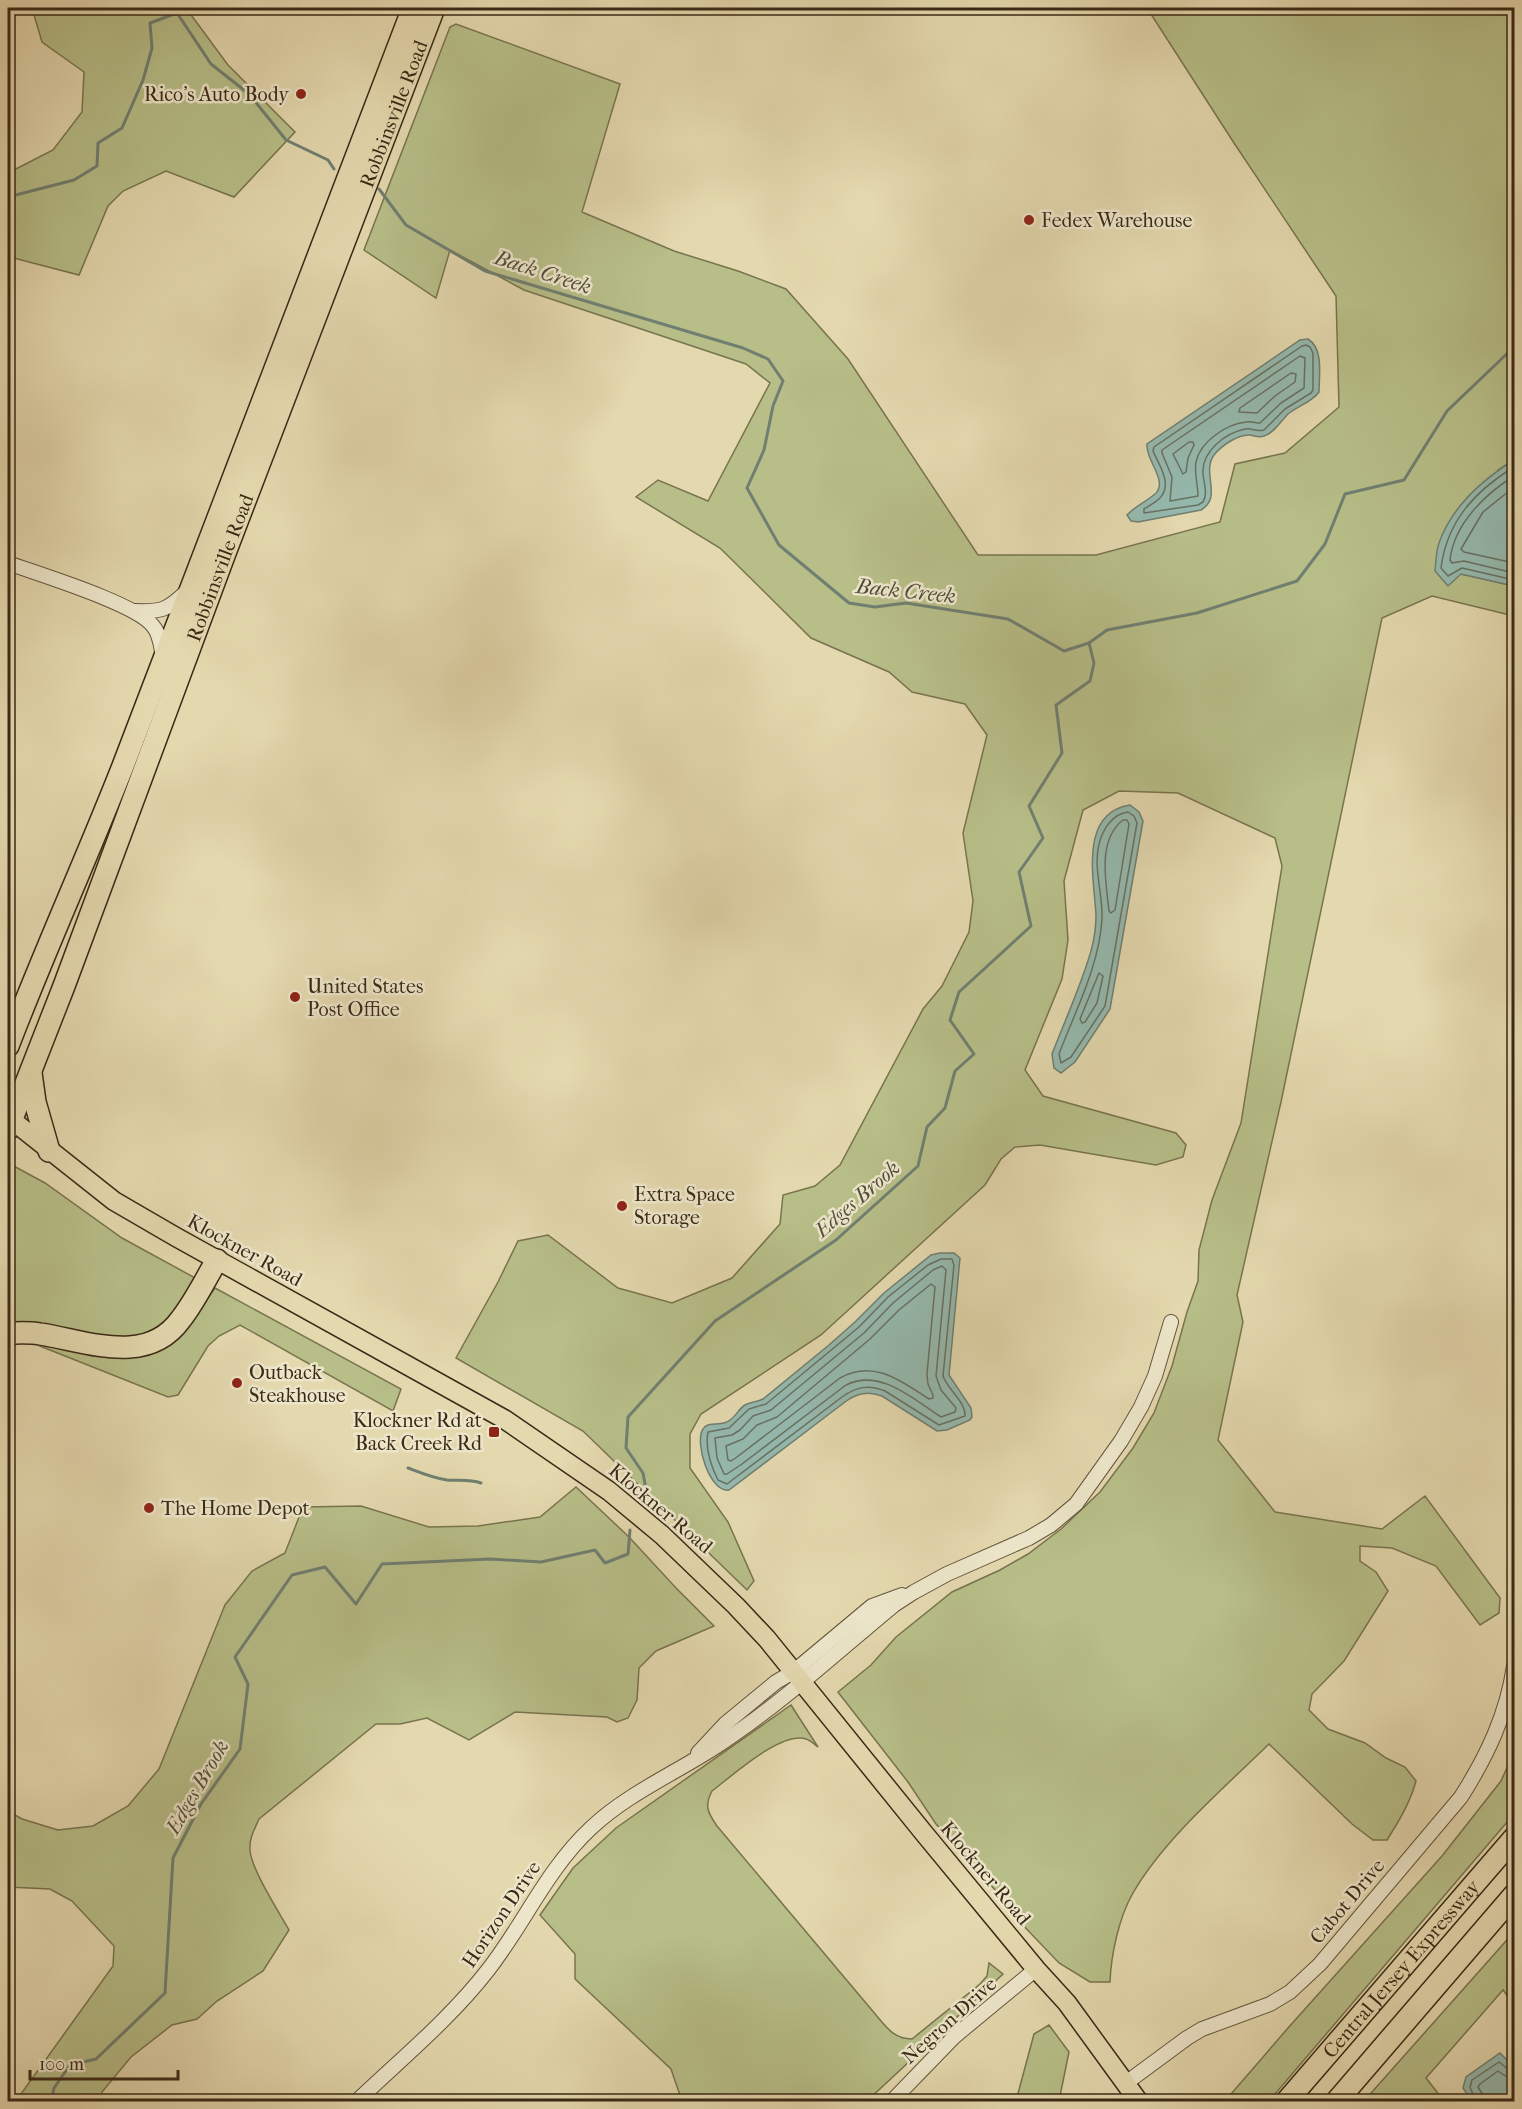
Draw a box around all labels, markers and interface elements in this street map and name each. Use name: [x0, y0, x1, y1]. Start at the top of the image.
street label: Robbinsville Road: [355, 36, 433, 191]
place label: Rico's Auto Body: [144, 83, 290, 106]
marker: Rico's Auto Body: [294, 87, 308, 101]
place label: Fedex Warehouse: [1041, 209, 1192, 232]
marker: Fedex Warehouse: [1022, 213, 1036, 227]
water label: Back Creek: [491, 245, 594, 299]
street label: Robbinsville Road: [182, 490, 259, 645]
water label: Back Creek: [854, 574, 957, 608]
place label: United States Post Office: [307, 975, 423, 1021]
marker: United States Post Office: [288, 990, 302, 1004]
water label: Edges Brook: [808, 1156, 904, 1244]
place label: Extra Space Storage: [634, 1183, 735, 1229]
marker: Extra Space Storage: [615, 1199, 629, 1213]
street label: Klockner Road: [183, 1209, 307, 1292]
place label: Outback Steakhouse: [249, 1361, 346, 1407]
marker: Outback Steakhouse: [230, 1376, 244, 1390]
place label: Klockner Rd at Back Creek Rd: [353, 1409, 483, 1455]
marker: Klockner Rd at Back Creek Rd: [487, 1425, 501, 1439]
street label: Klockner Road: [604, 1458, 718, 1559]
place label: The Home Depot: [161, 1497, 310, 1520]
marker: The Home Depot: [142, 1501, 156, 1515]
water label: Edges Brook: [159, 1736, 234, 1840]
street label: Klockner Road: [936, 1817, 1036, 1931]
street label: Cabot Drive: [1305, 1854, 1390, 1948]
street label: Horizon Drive: [457, 1857, 546, 1972]
street label: Central Jersey Expressway: [1318, 1874, 1485, 2063]
street label: Negron Drive: [898, 1972, 1001, 2069]
scale bar: [30, 2043, 178, 2081]
text: 100 m: [39, 2054, 84, 2075]

